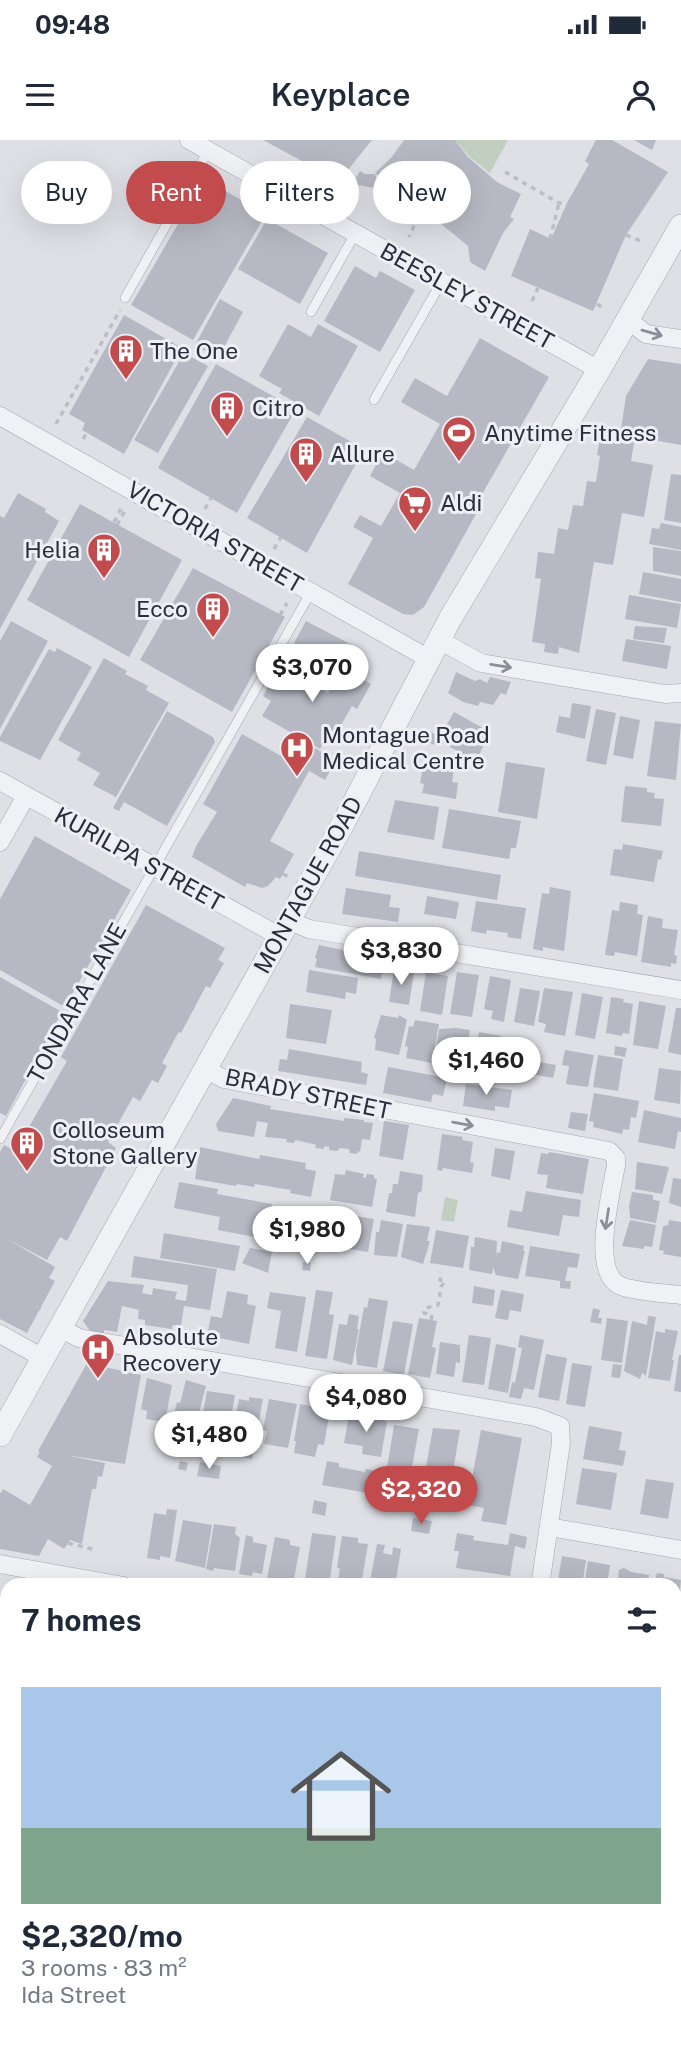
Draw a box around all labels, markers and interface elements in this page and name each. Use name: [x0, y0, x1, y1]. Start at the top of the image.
text: 09:48: [35, 9, 110, 40]
icon: menu: [21, 76, 59, 114]
text: Keyplace: [271, 76, 410, 113]
icon: person: [622, 76, 660, 114]
chip: Buy: [21, 161, 112, 224]
chip: Rent: [126, 161, 226, 224]
chip: Filters: [240, 161, 359, 224]
chip: New: [373, 161, 471, 224]
street label: BEESLEY STREET: [376, 237, 559, 355]
one-way arrow: [641, 328, 663, 341]
building icon: The One: [107, 332, 145, 381]
place label: The One: [150, 337, 238, 364]
building icon: Citro: [208, 389, 246, 438]
place label: Citro: [252, 394, 304, 421]
sports icon: Anytime Fitness: [440, 414, 478, 463]
place label: Anytime Fitness: [484, 419, 657, 446]
building icon: Allure: [287, 435, 325, 484]
place label: Allure: [330, 440, 395, 467]
street label: VICTORIA STREET: [122, 475, 308, 598]
supermarket icon: Aldi: [396, 484, 434, 533]
place label: Aldi: [440, 489, 482, 516]
building icon: Helia: [85, 531, 123, 580]
place label: Helia: [24, 536, 80, 563]
building icon: Ecco: [194, 590, 232, 639]
place label: Ecco: [136, 595, 188, 622]
pin: $3,070: [255, 644, 369, 704]
text: $3,070: [272, 653, 352, 680]
one-way arrow: [489, 659, 512, 672]
place label: Montague Road Medical Centre: [322, 721, 490, 774]
hospital icon: Montague Road Medical Centre: [278, 729, 316, 778]
street label: MONTAGUE ROAD: [248, 792, 367, 978]
street label: KURILPA STREET: [50, 801, 229, 916]
street label: TONDARA LANE: [21, 918, 132, 1087]
pin: $3,830: [344, 928, 458, 987]
text: $3,830: [360, 936, 442, 963]
pin: $1,460: [429, 1038, 543, 1097]
text: $1,460: [448, 1046, 524, 1073]
street label: BRADY STREET: [223, 1063, 394, 1124]
place label: Colloseum Stone Gallery: [52, 1116, 198, 1169]
one-way arrow: [451, 1118, 473, 1131]
building icon: Colloseum Stone Gallery: [8, 1124, 46, 1173]
pin: $1,980: [250, 1206, 364, 1266]
one-way arrow: [601, 1208, 614, 1230]
text: $1,980: [268, 1215, 346, 1242]
place label: Absolute Recovery: [122, 1323, 221, 1376]
hospital icon: Absolute Recovery: [79, 1331, 117, 1380]
pin: $4,080: [309, 1374, 423, 1434]
text: $4,080: [325, 1383, 407, 1410]
pin: $1,480: [152, 1412, 266, 1471]
text: $1,480: [170, 1420, 248, 1447]
pin: $2,320: [364, 1466, 478, 1526]
text: $2,320: [380, 1475, 462, 1502]
icon: filters: [623, 1601, 661, 1639]
text: 7 homes: [21, 1602, 142, 1638]
icon: home: [278, 1733, 404, 1859]
text: $2,320/mo: [21, 1918, 183, 1954]
text: 3 rooms · 83 m²: [21, 1954, 187, 1981]
text: Ida Street: [21, 1981, 127, 2008]

